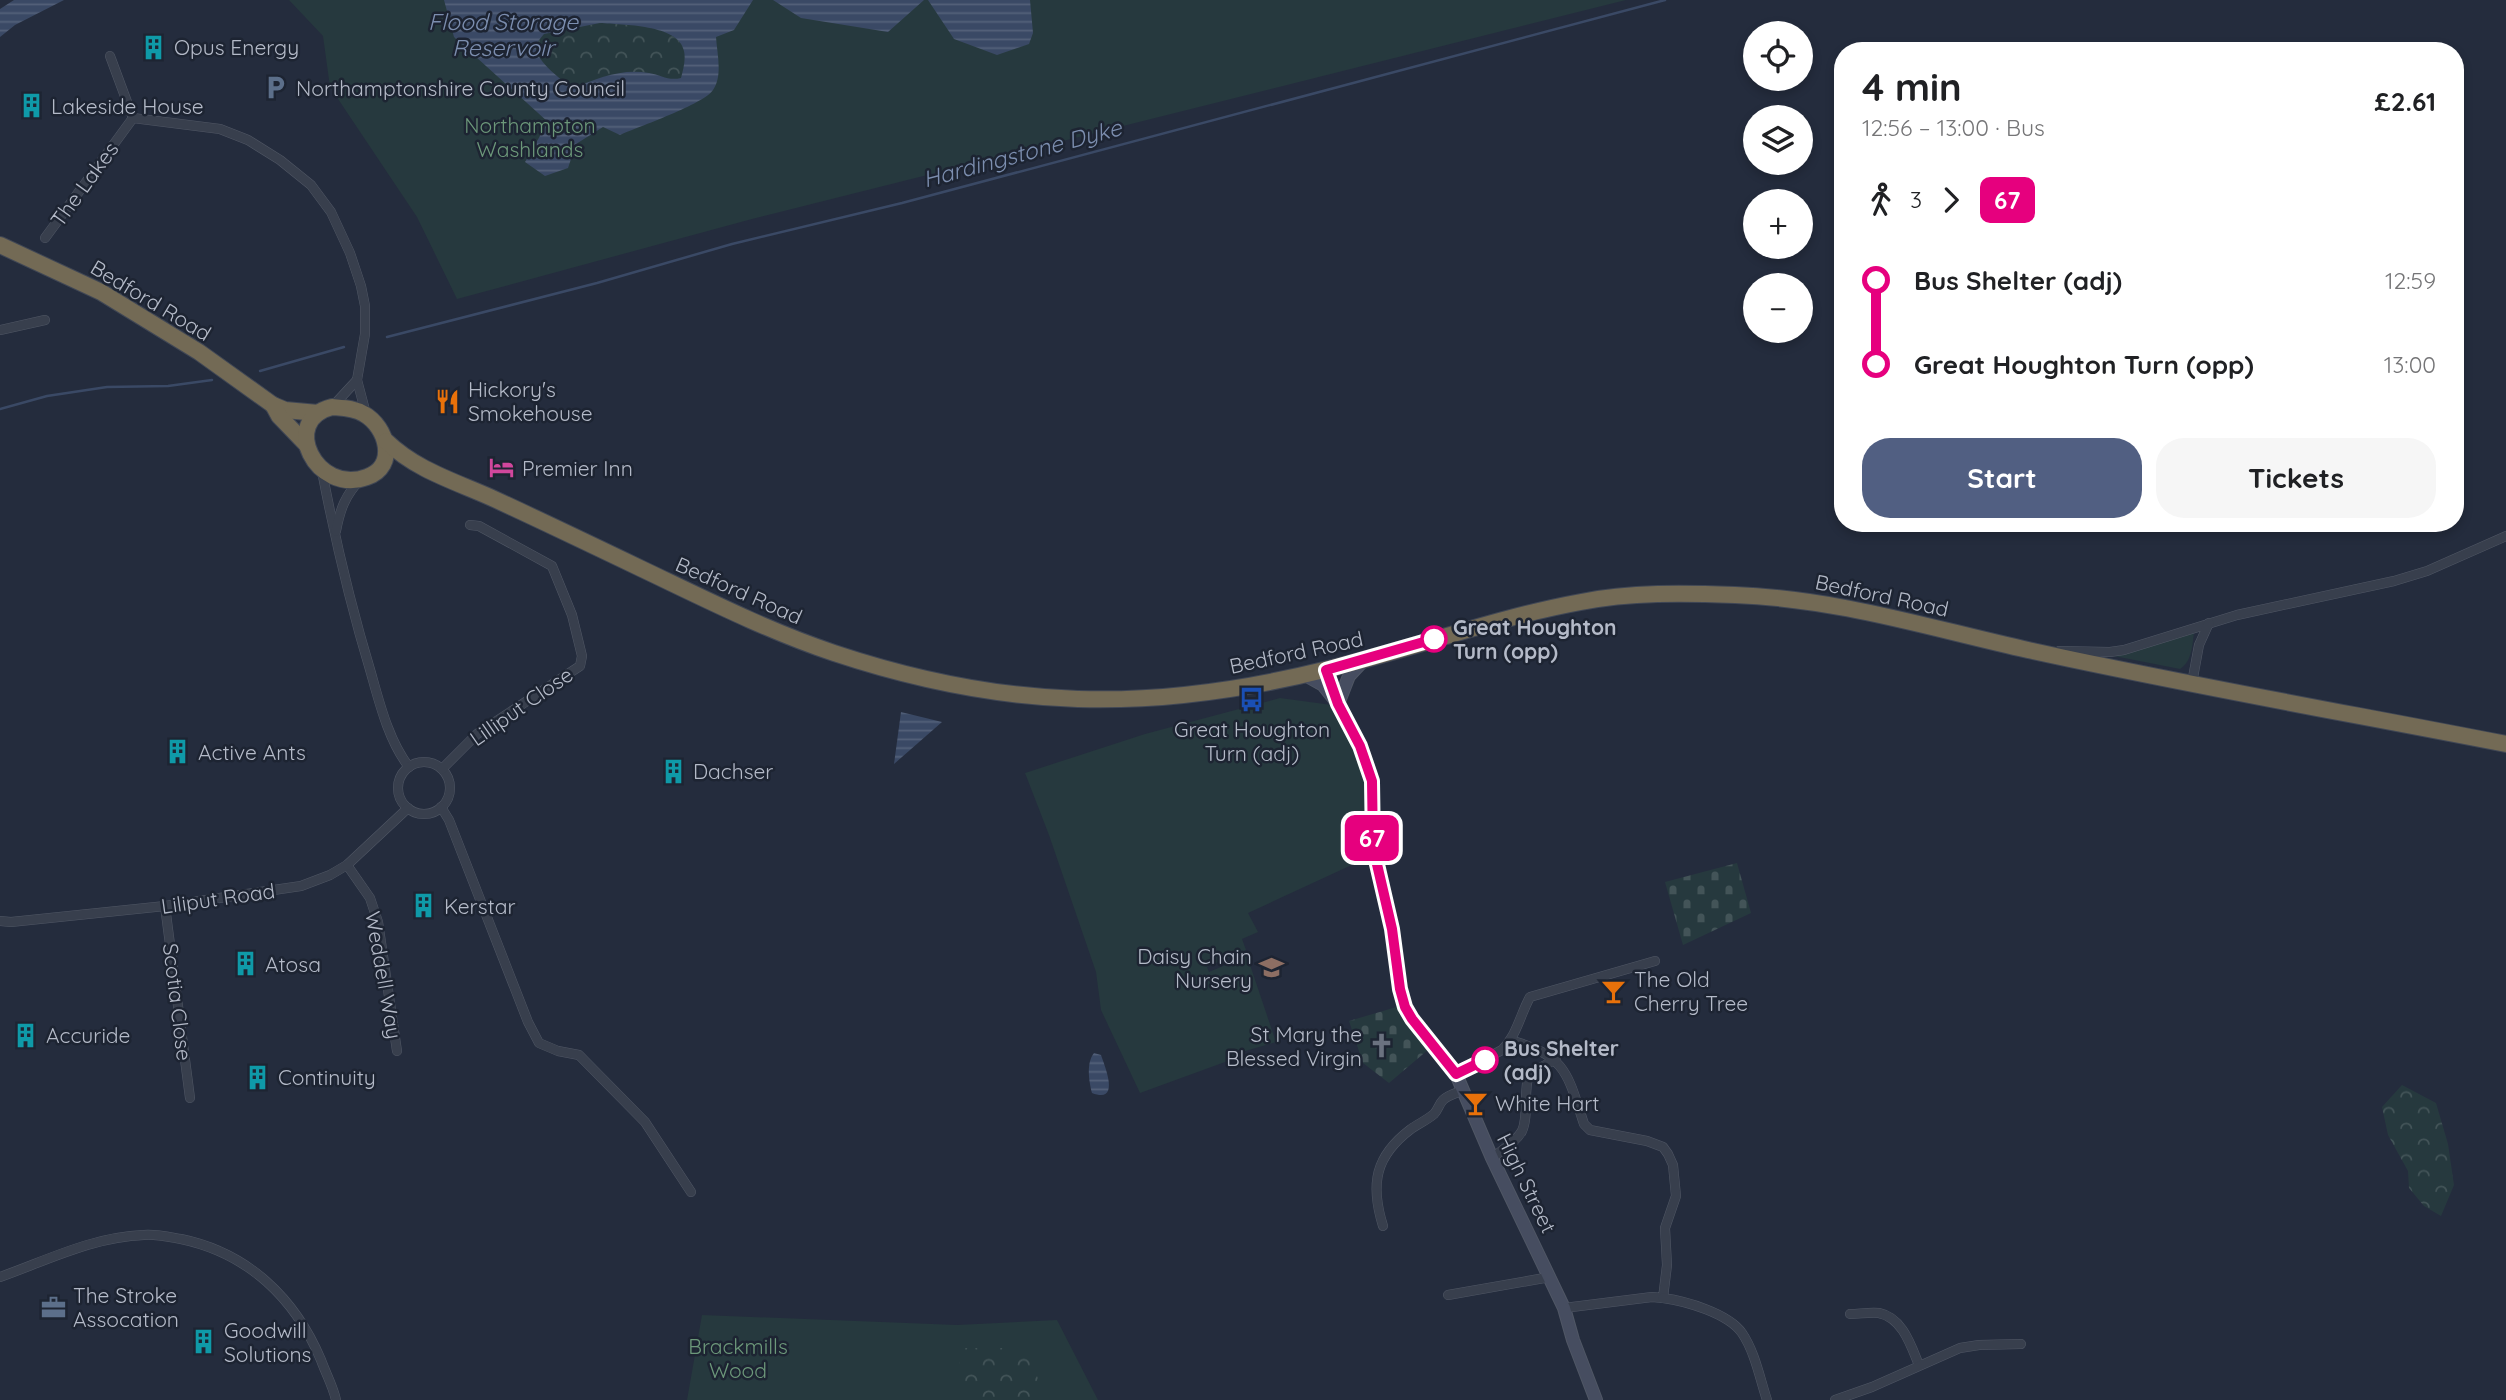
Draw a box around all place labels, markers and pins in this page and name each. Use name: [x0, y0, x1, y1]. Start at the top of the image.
building icon: Opus Energy: [140, 33, 168, 61]
place label: Opus Energy: [174, 34, 299, 60]
parking icon: Northamptonshire County Council: [262, 74, 290, 102]
place label: Northamptonshire County Council: [296, 75, 625, 101]
building icon: Lakeside House: [17, 92, 45, 120]
place label: Lakeside House: [51, 93, 204, 119]
place label: Hickory's Smokehouse: [468, 376, 593, 426]
restaurant icon: Hickory's Smokehouse: [434, 387, 462, 415]
hotel icon: Premier Inn: [488, 454, 516, 482]
place label: Premier Inn: [522, 455, 633, 481]
place label: Great Houghton Turn (opp): [1453, 614, 1617, 664]
marker: Great Houghton Turn (opp): [1421, 626, 1447, 652]
bus stop icon: Great Houghton Turn (adj): [1238, 686, 1266, 714]
place label: Great Houghton Turn (adj): [1174, 716, 1330, 766]
building icon: Active Ants: [164, 738, 192, 766]
place label: Active Ants: [198, 739, 306, 765]
building icon: Dachser: [659, 757, 687, 785]
place label: Dachser: [693, 758, 773, 784]
building icon: Kerstar: [410, 892, 438, 920]
place label: Kerstar: [444, 893, 515, 919]
place label: Daisy Chain Nursery: [1137, 943, 1252, 993]
building icon: Atosa: [231, 950, 259, 978]
place label: Atosa: [265, 951, 321, 977]
school or university icon: Daisy Chain Nursery: [1258, 954, 1286, 982]
place label: The Old Cherry Tree: [1634, 966, 1748, 1016]
bar icon: The Old Cherry Tree: [1600, 977, 1628, 1005]
building icon: Accuride: [12, 1021, 40, 1049]
place label: St Mary the Blessed Virgin: [1226, 1021, 1362, 1071]
place label: Accuride: [46, 1022, 130, 1048]
church icon: St Mary the Blessed Virgin: [1368, 1032, 1396, 1060]
place label: Bus Shelter (adj): [1504, 1035, 1619, 1085]
marker: Bus Shelter (adj): [1472, 1047, 1498, 1073]
building icon: Continuity: [244, 1063, 272, 1091]
place label: Continuity: [278, 1064, 376, 1090]
bar icon: White Hart: [1461, 1089, 1489, 1117]
place label: White Hart: [1495, 1090, 1599, 1116]
place label: The Stroke Assocation: [73, 1282, 179, 1332]
office icon: The Stroke Assocation: [39, 1293, 67, 1321]
place label: Goodwill Solutions: [224, 1317, 311, 1367]
building icon: Goodwill Solutions: [190, 1328, 218, 1356]

